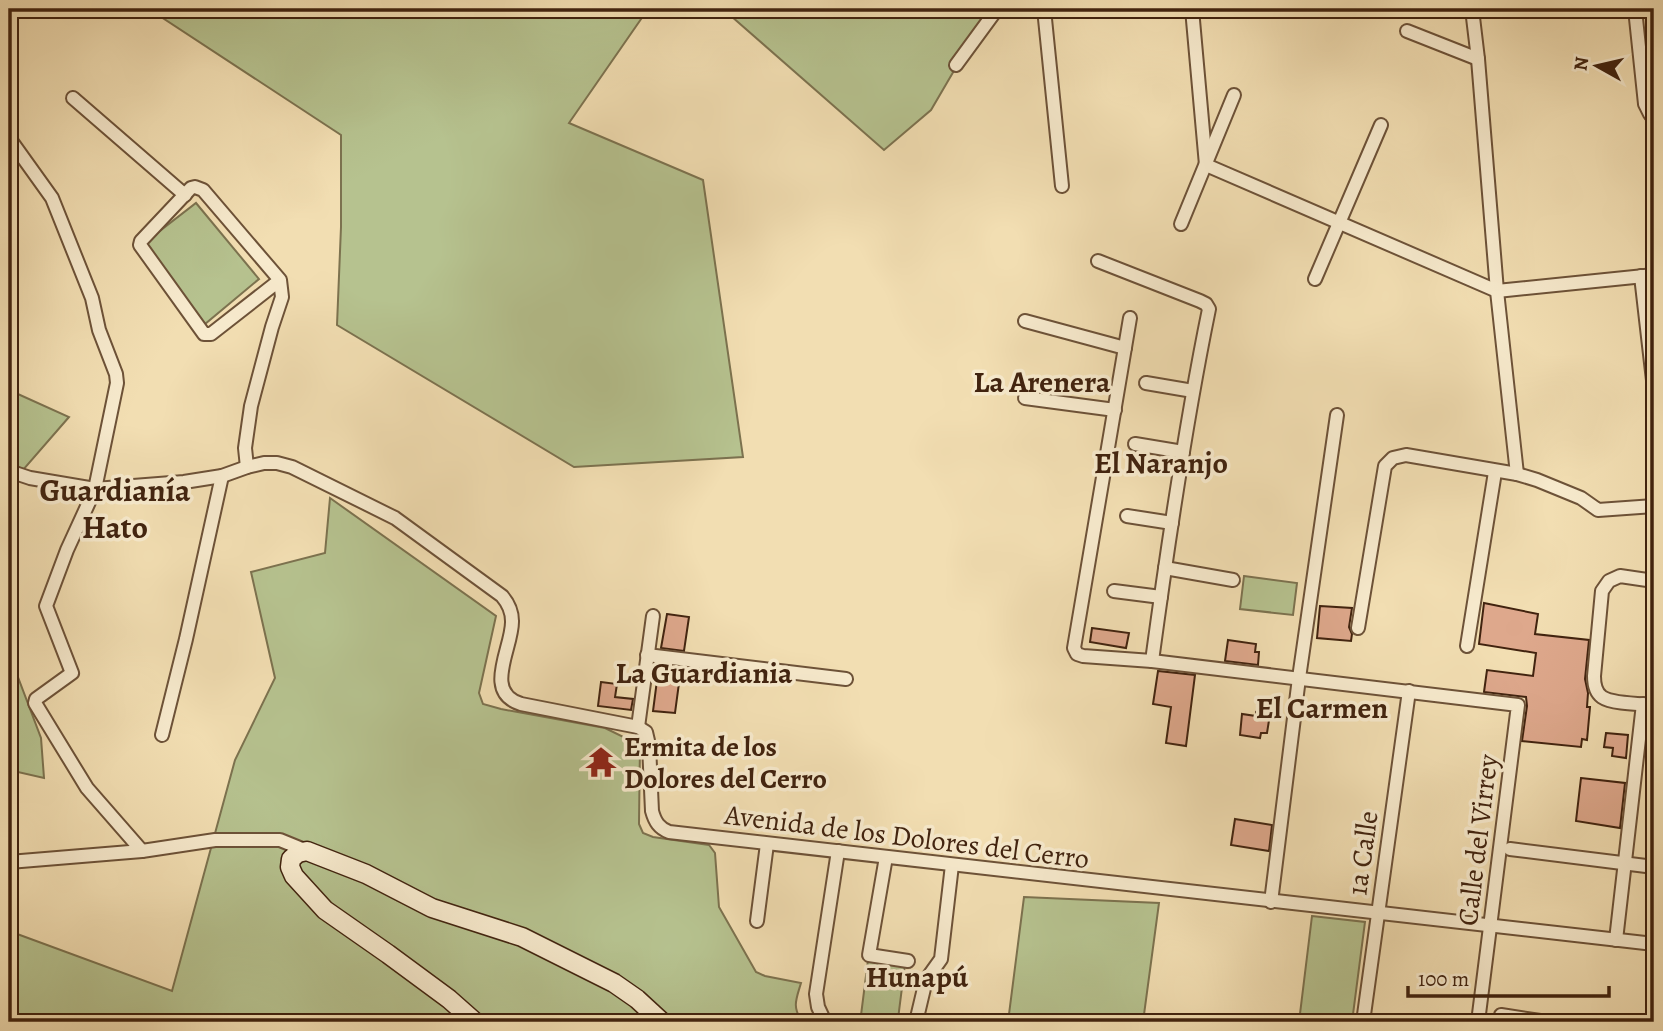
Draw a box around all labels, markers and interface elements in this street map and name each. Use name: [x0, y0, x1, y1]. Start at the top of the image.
north arrow: [1562, 32, 1632, 102]
text: N: [1567, 55, 1595, 72]
district label: La Arenera: [974, 362, 1111, 402]
district label: El Naranjo: [1094, 443, 1228, 483]
district label: Guardianía Hato: [40, 468, 191, 549]
district label: La Guardiania: [615, 653, 793, 693]
district label: El Carmen: [1256, 688, 1388, 728]
place label: Ermita de los Dolores del Cerro: [624, 728, 827, 798]
temple icon: Ermita de los Dolores del Cerro: [584, 745, 618, 779]
street label: Calle del Virrey: [1449, 752, 1507, 928]
street label: Avenida de los Dolores del Cerro: [722, 796, 1091, 878]
street label: 1a Calle: [1338, 808, 1388, 898]
scale bar: [1408, 954, 1609, 998]
district label: Hunapú: [866, 957, 969, 997]
text: 100 m: [1418, 965, 1469, 993]

